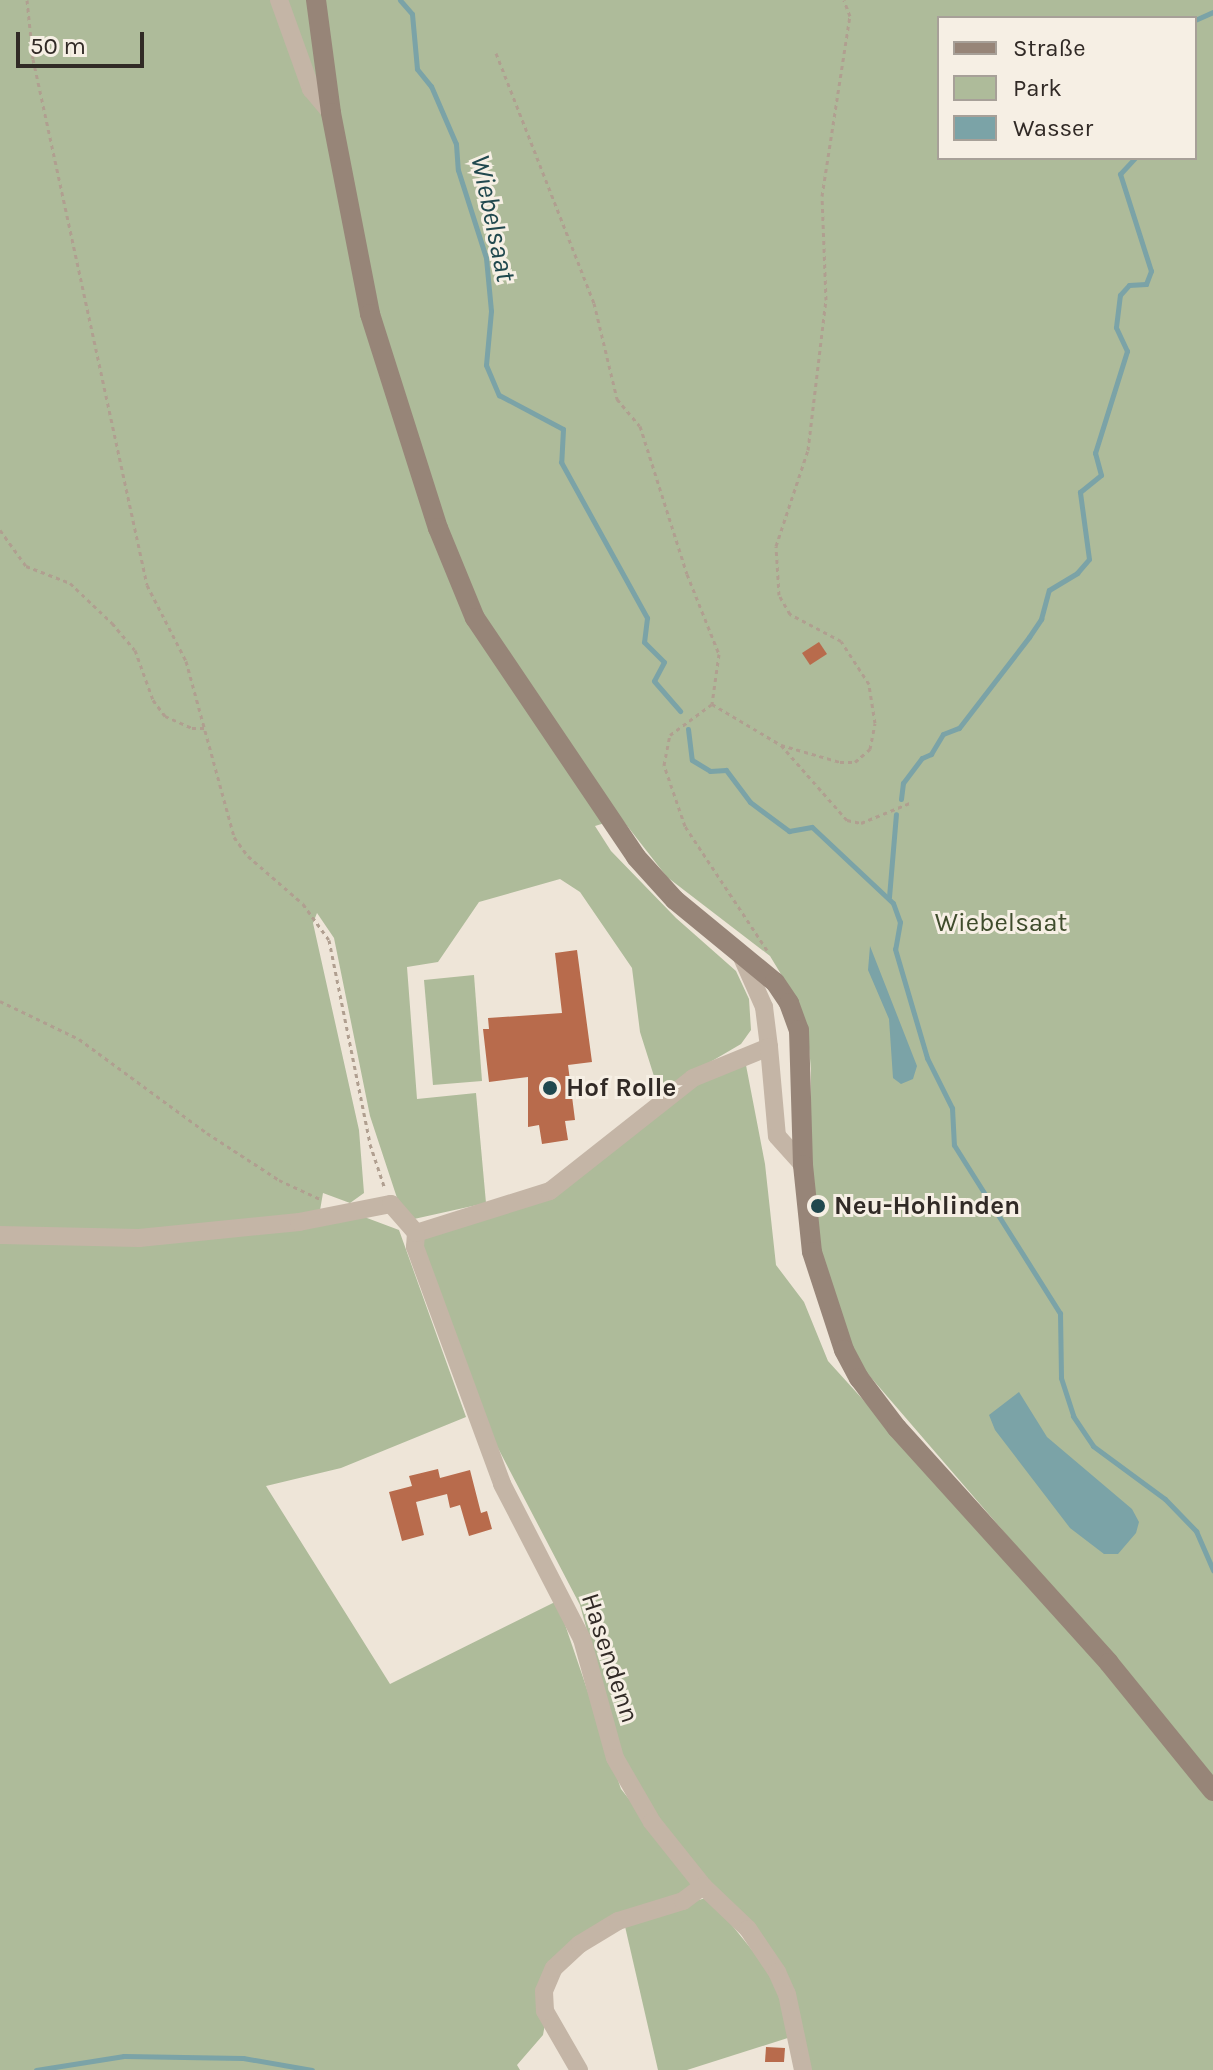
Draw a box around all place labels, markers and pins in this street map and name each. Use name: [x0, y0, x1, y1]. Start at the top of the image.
place label: Hof Rolle: [566, 1072, 676, 1104]
marker: Hof Rolle: [541, 1079, 559, 1097]
place label: Neu-Hohlinden: [834, 1190, 1020, 1222]
marker: Neu-Hohlinden: [809, 1197, 827, 1215]

